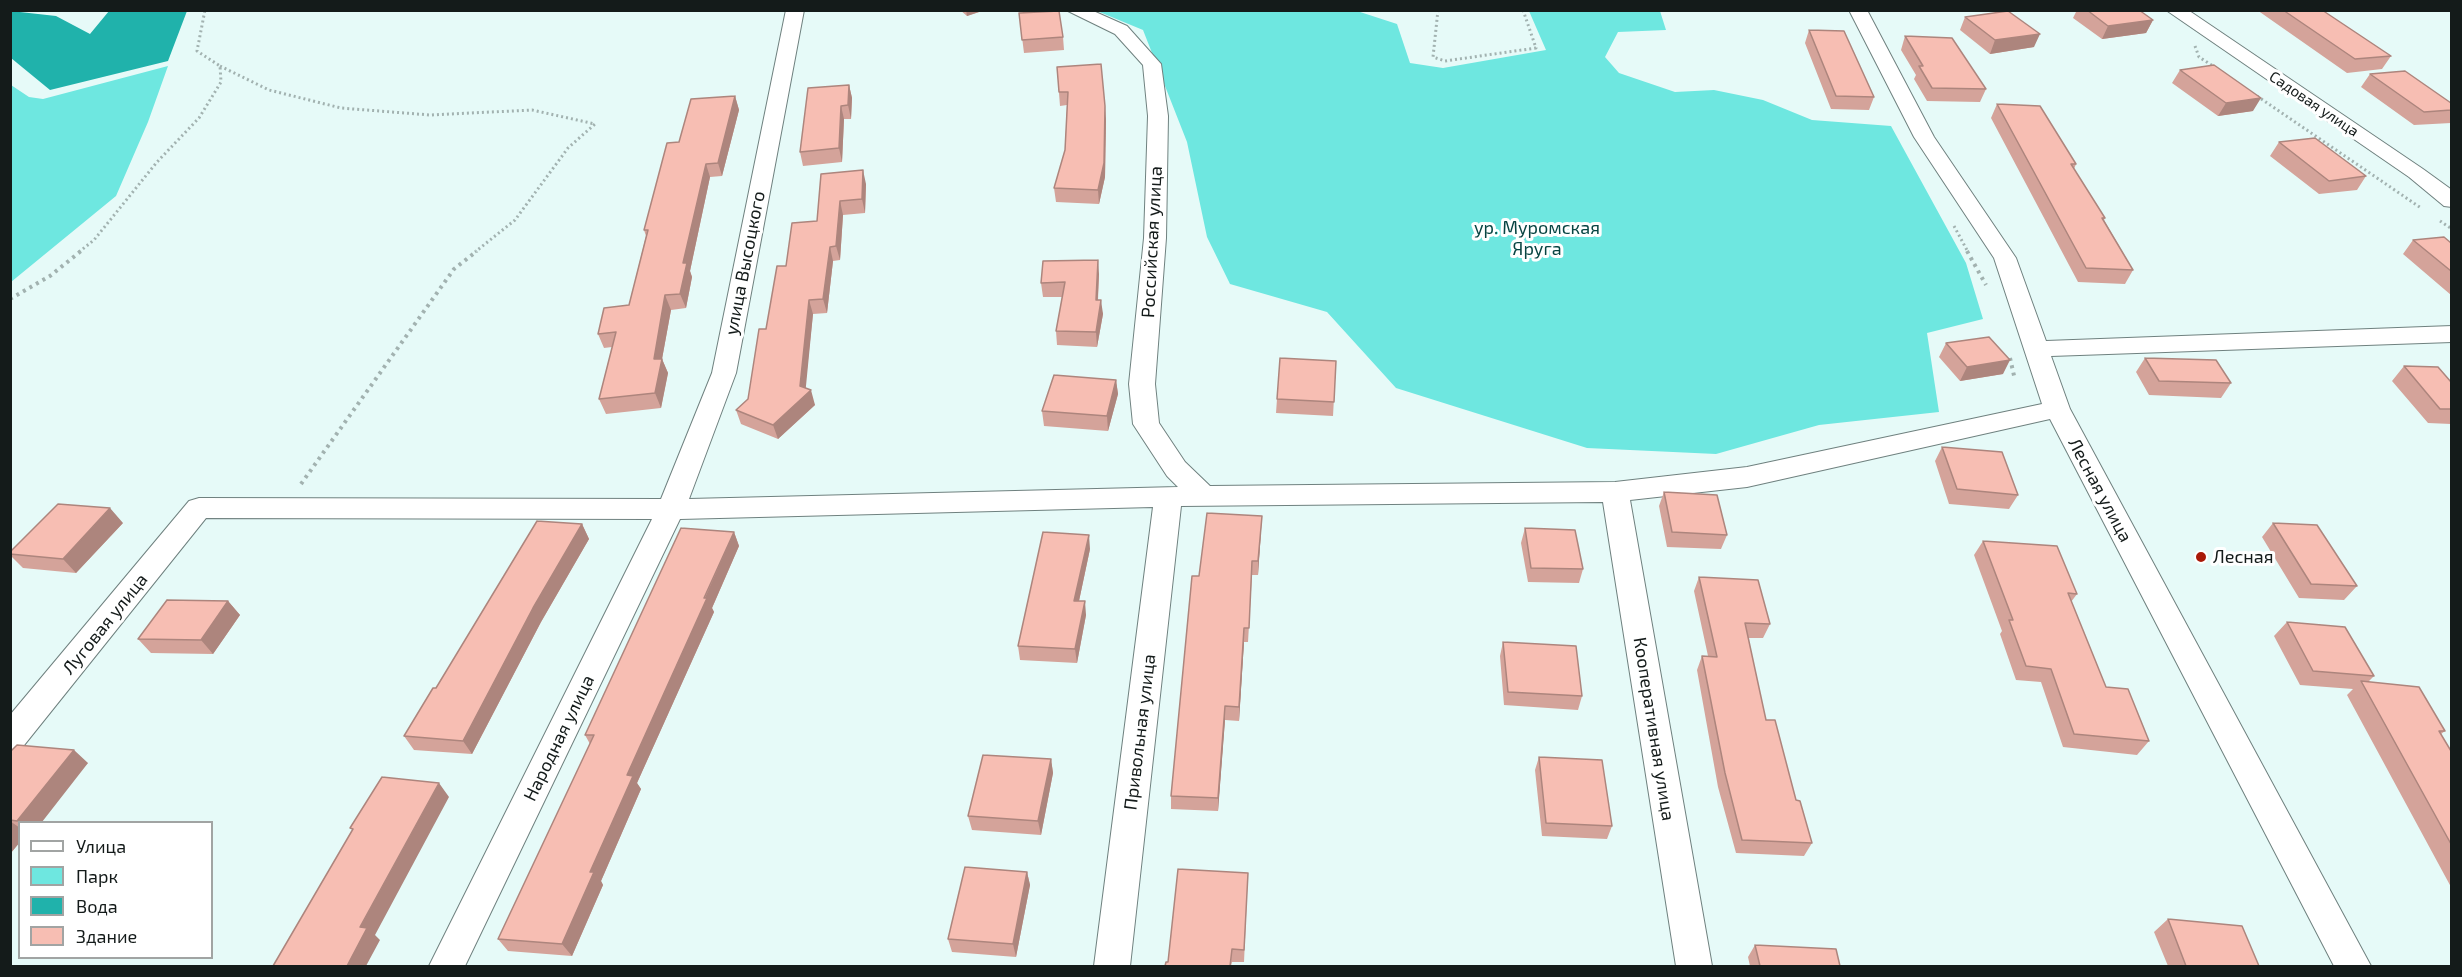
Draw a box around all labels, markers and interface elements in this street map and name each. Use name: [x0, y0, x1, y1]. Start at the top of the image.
street label: Садовая улица: [2266, 67, 2362, 141]
street label: Российская улица: [1137, 166, 1167, 318]
street label: улица Высоцкого: [720, 189, 770, 337]
park label: ур. Муромская Яруга: [1474, 217, 1600, 260]
street label: Лесная улица: [2064, 434, 2136, 546]
place label: Лесная: [2213, 546, 2273, 568]
marker: Лесная: [2194, 550, 2208, 564]
street label: Луговая улица: [58, 569, 152, 679]
street label: Кооперативная улица: [1629, 636, 1679, 822]
street label: Привольная улица: [1120, 653, 1160, 811]
street label: Народная улица: [519, 671, 599, 805]
legend: [18, 821, 213, 959]
text: Улица: [76, 835, 126, 857]
text: Парк: [76, 865, 118, 887]
text: Вода: [76, 895, 118, 917]
text: Здание: [76, 925, 137, 947]

